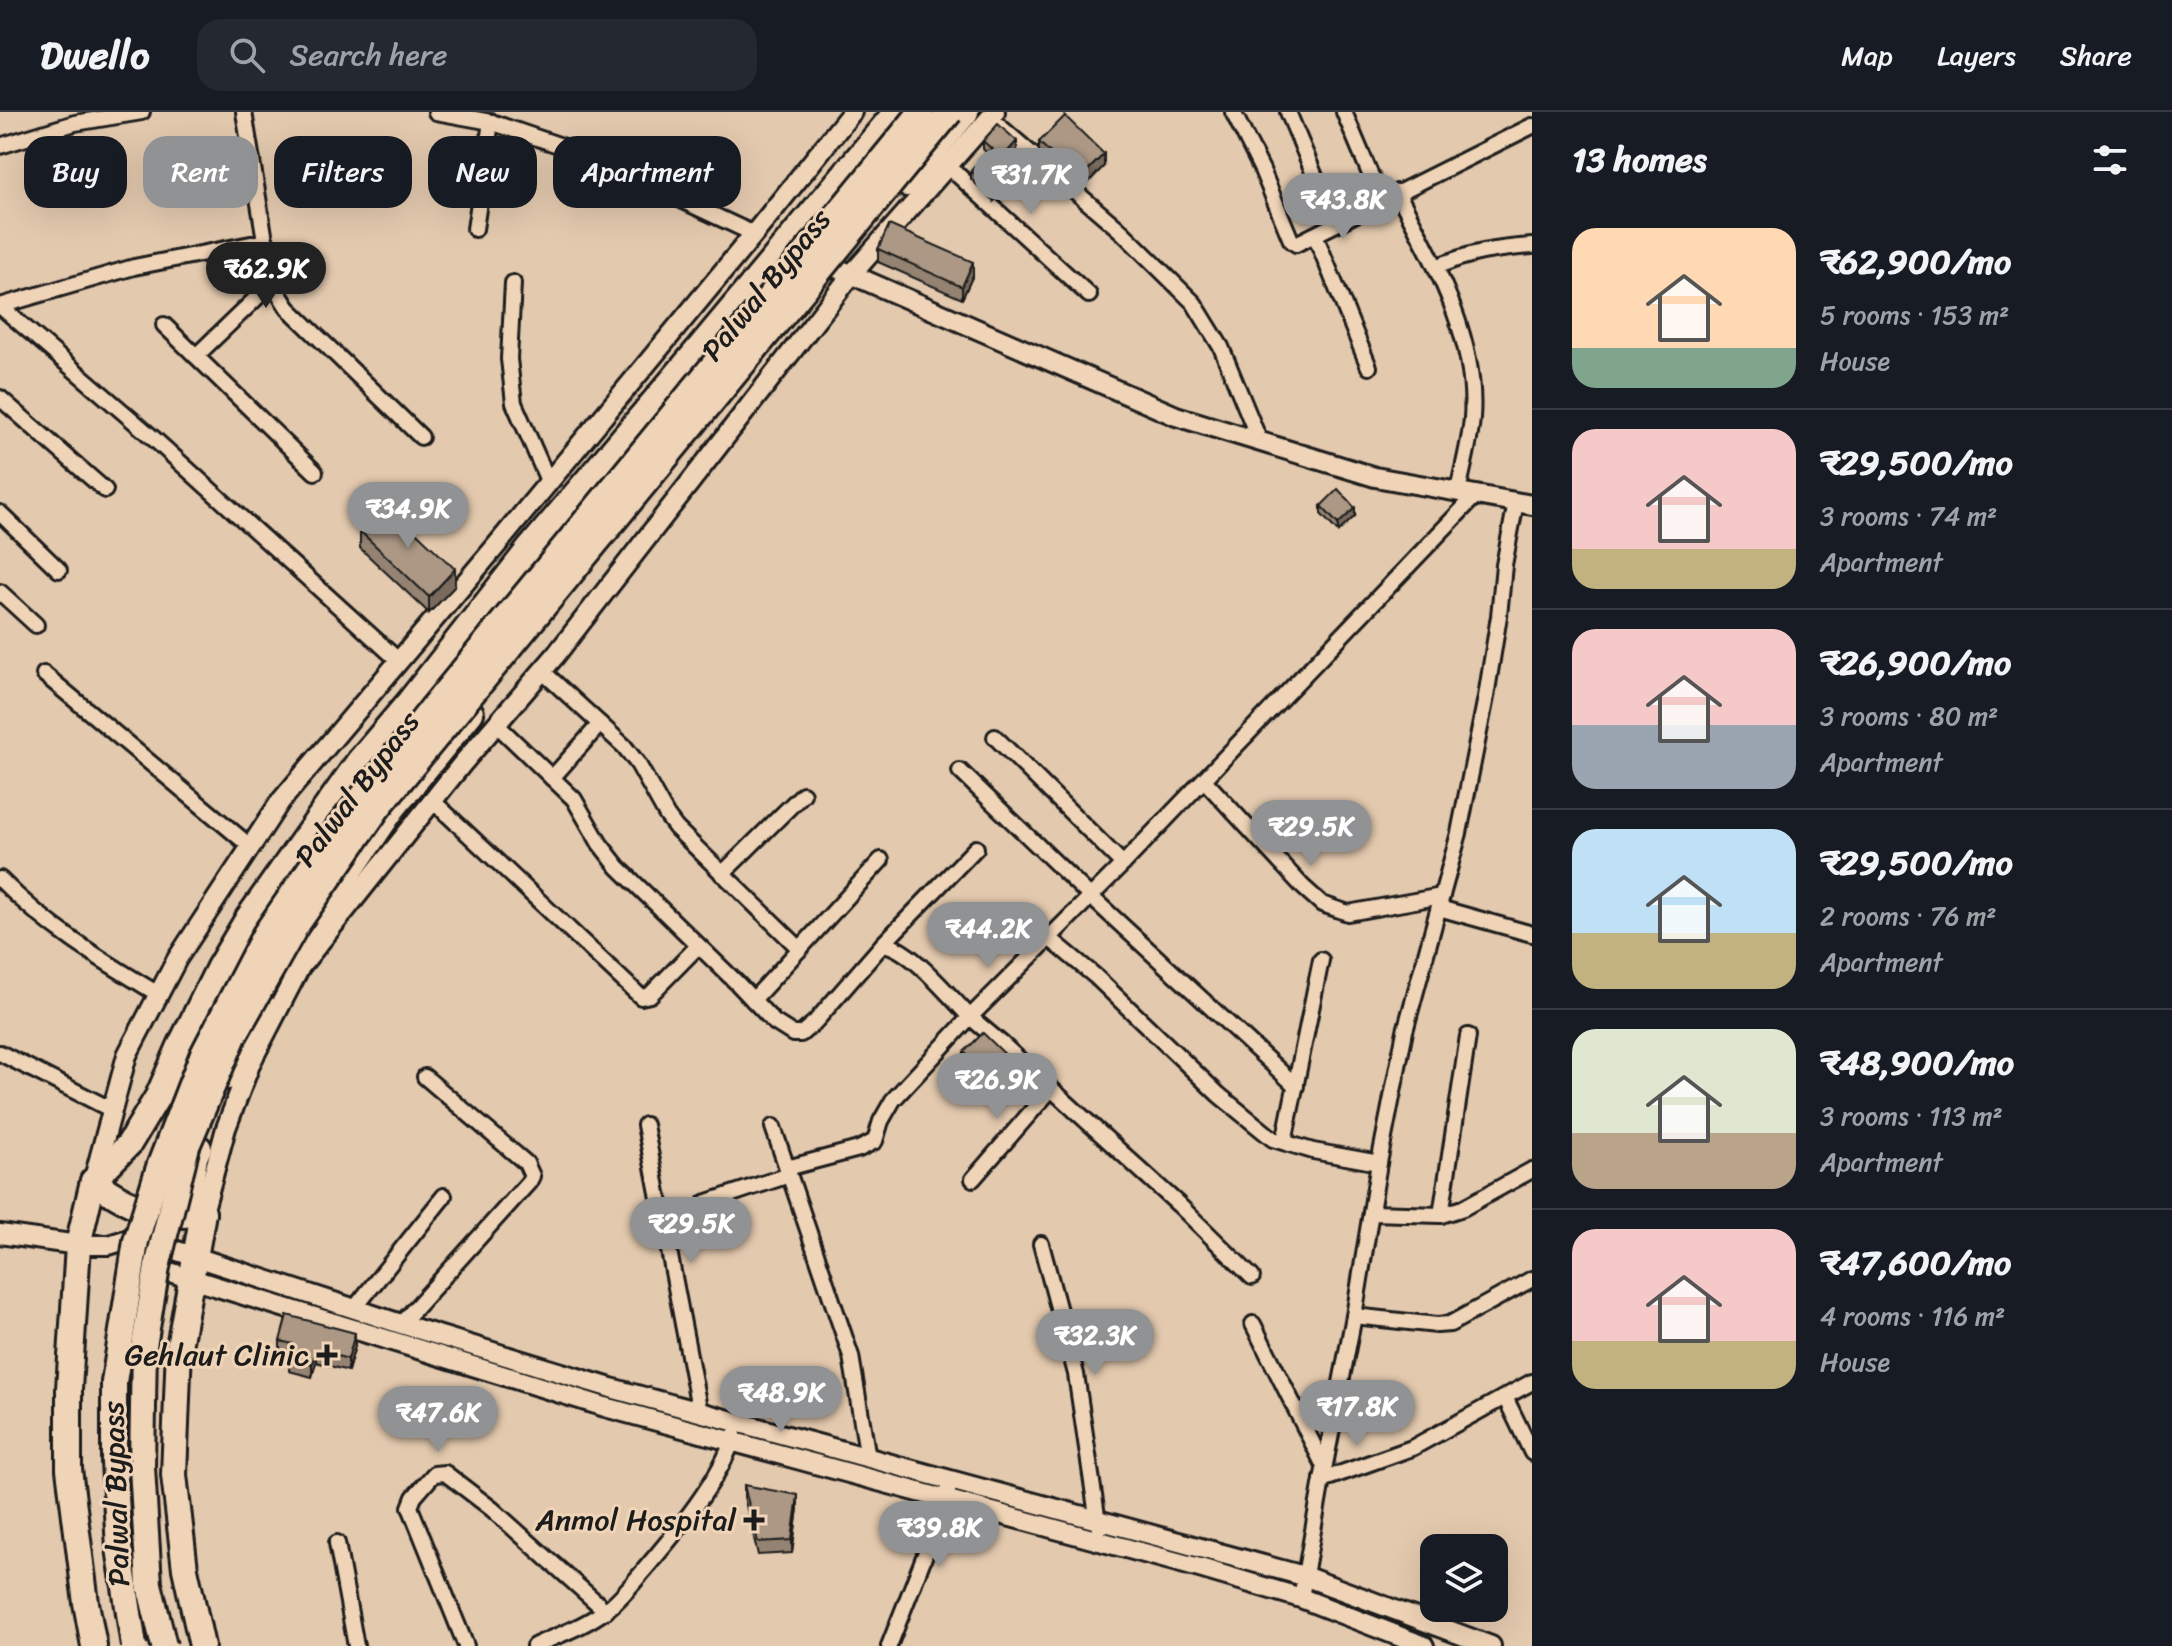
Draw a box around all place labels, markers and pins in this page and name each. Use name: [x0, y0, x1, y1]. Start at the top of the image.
pin: ₹31.7K: [966, 148, 1096, 216]
pin: ₹43.8K: [1278, 173, 1408, 241]
pin: ₹62.9K: [201, 242, 331, 310]
pin: ₹34.9K: [343, 482, 473, 550]
pin: ₹29.5K: [1246, 800, 1376, 868]
pin: ₹44.2K: [923, 902, 1053, 970]
pin: ₹26.9K: [932, 1053, 1062, 1121]
pin: ₹29.5K: [626, 1197, 756, 1265]
pin: ₹32.3K: [1030, 1309, 1160, 1377]
place label: Gehlaut Clinic: [125, 1328, 309, 1382]
marker: Gehlaut Clinic: [316, 1344, 338, 1366]
pin: ₹48.9K: [716, 1366, 846, 1434]
pin: ₹17.8K: [1292, 1380, 1422, 1448]
pin: ₹47.6K: [373, 1386, 503, 1454]
place label: Anmol Hospital: [534, 1493, 737, 1547]
pin: ₹39.8K: [874, 1501, 1004, 1569]
marker: Anmol Hospital: [743, 1509, 765, 1531]

